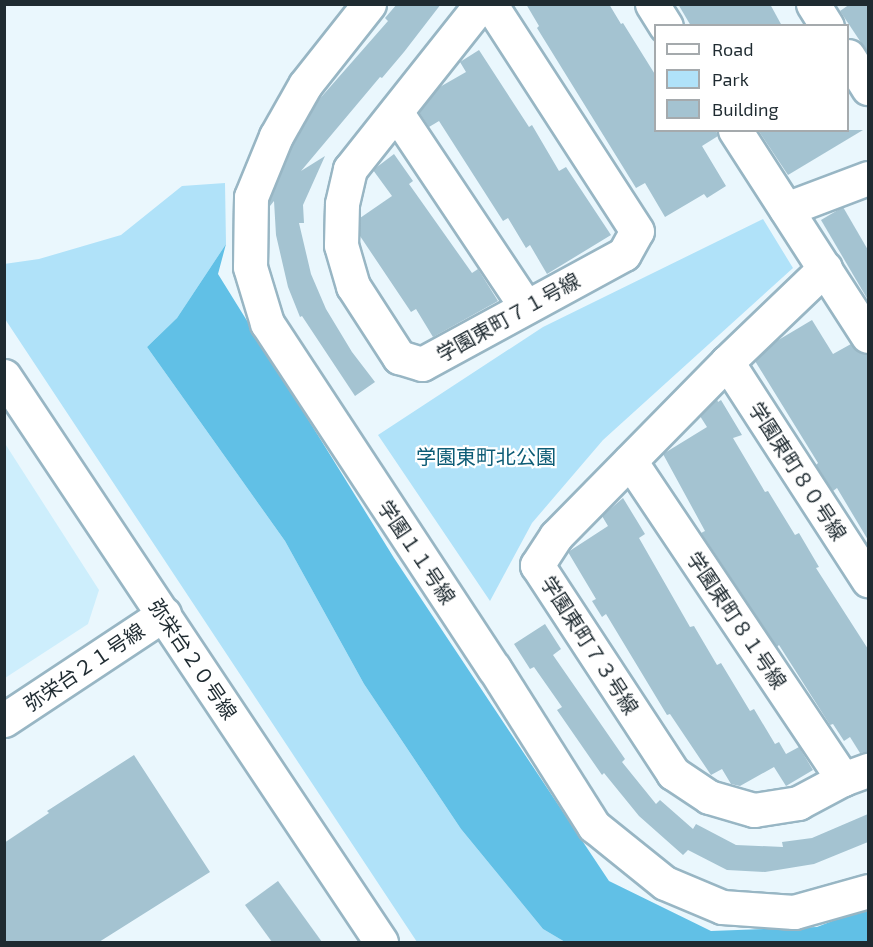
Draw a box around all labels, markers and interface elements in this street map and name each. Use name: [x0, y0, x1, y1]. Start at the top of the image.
legend: [654, 24, 849, 132]
text: Road: [712, 38, 753, 60]
text: Park: [712, 68, 749, 90]
text: Building: [712, 98, 779, 120]
street label: 学園東町７１号線: [432, 268, 584, 366]
street label: 学園東町８０号線: [744, 397, 852, 545]
park label: 学園東町北公園: [416, 444, 556, 468]
street label: 学園１１号線: [374, 496, 460, 608]
street label: 学園東町８１号線: [682, 547, 792, 693]
street label: 学園東町７３号線: [536, 571, 644, 719]
street label: 弥栄台２０号線: [144, 594, 242, 724]
street label: 弥栄台２１号線: [19, 618, 149, 716]

